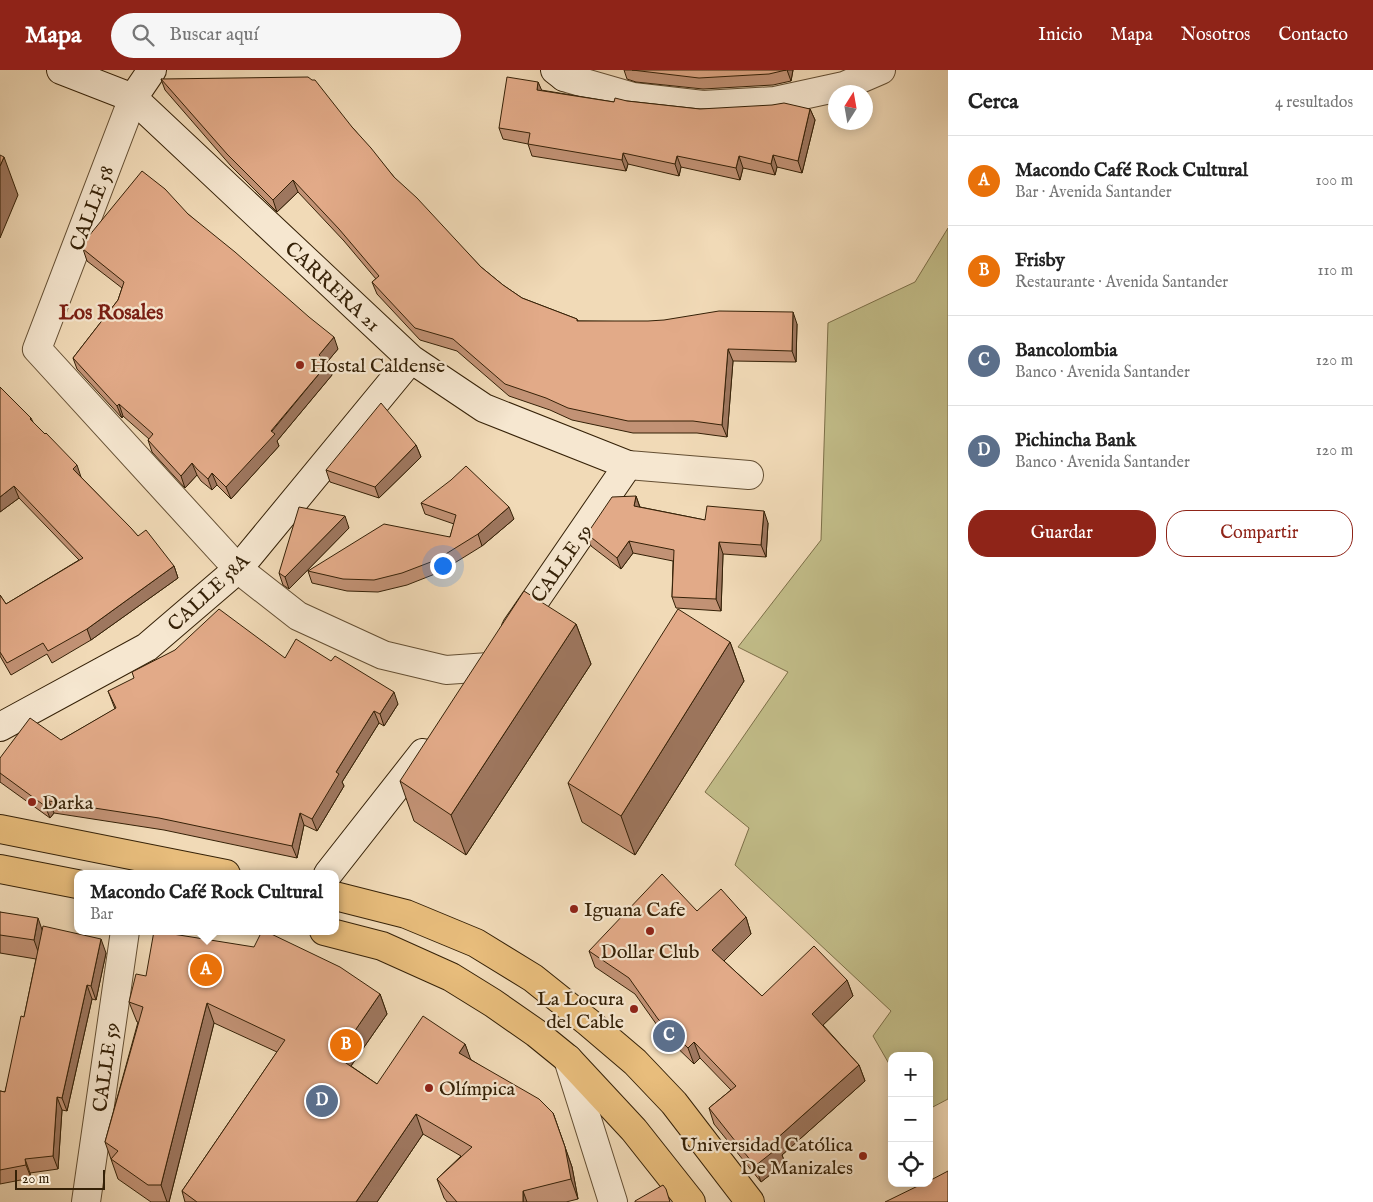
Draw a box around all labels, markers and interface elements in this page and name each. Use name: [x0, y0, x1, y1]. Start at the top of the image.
search box: [111, 13, 461, 58]
text: Mapa: [25, 20, 81, 51]
icon: search: [129, 21, 157, 49]
text: Buscar aquí: [169, 23, 258, 47]
text: Inicio: [1038, 24, 1083, 47]
text: Mapa: [1111, 24, 1153, 47]
text: Nosotros: [1181, 24, 1250, 47]
text: Contacto: [1278, 24, 1348, 47]
north arrow: [828, 85, 873, 130]
text: Cerca: [968, 89, 1018, 116]
text: 4 resultados: [1275, 93, 1353, 113]
text: Macondo Café Rock Cultural: [1015, 159, 1248, 183]
street label: CALLE 58: [65, 162, 120, 255]
text: A: [979, 171, 989, 191]
text: 100 m: [1316, 171, 1353, 191]
text: Bar · Avenida Santander: [1015, 183, 1172, 203]
street label: CARRERA 21: [279, 236, 385, 338]
text: Frisby: [1015, 249, 1065, 273]
text: B: [979, 261, 989, 281]
text: 110 m: [1317, 261, 1353, 281]
text: Restaurante · Avenida Santander: [1015, 273, 1228, 293]
district label: Los Rosales: [59, 300, 163, 327]
text: Bancolombia: [1015, 339, 1118, 363]
text: C: [978, 351, 990, 371]
text: 120 m: [1316, 351, 1353, 371]
place label: Hostal Caldense: [310, 354, 445, 379]
marker: Hostal Caldense: [294, 359, 306, 371]
text: Banco · Avenida Santander: [1015, 363, 1190, 383]
text: Pichincha Bank: [1015, 429, 1136, 453]
text: D: [978, 441, 990, 461]
text: 120 m: [1316, 441, 1353, 461]
text: Banco · Avenida Santander: [1015, 453, 1190, 473]
button: Guardar: [968, 510, 1156, 557]
button: Compartir: [1166, 510, 1353, 557]
street label: CALLE 59: [526, 520, 598, 608]
street label: CALLE 58A: [163, 549, 256, 637]
your location: [430, 553, 456, 579]
place label: Darka: [42, 791, 94, 816]
marker: Darka: [26, 796, 38, 808]
popup: [74, 870, 339, 935]
text: Macondo Café Rock Cultural: [90, 881, 323, 905]
place label: Iguana Cafe: [584, 898, 685, 923]
marker: Iguana Cafe: [568, 903, 580, 915]
text: Bar: [90, 905, 113, 925]
marker: Dollar Club: [644, 925, 656, 937]
place label: Dollar Club: [601, 940, 700, 965]
pin: A: [190, 951, 222, 989]
place label: La Locura del Cable: [537, 987, 624, 1035]
marker: La Locura del Cable: [628, 1003, 640, 1015]
pin: C: [653, 1017, 685, 1055]
street label: CALLE 59: [88, 1021, 125, 1114]
pin: B: [330, 1026, 362, 1064]
map controls: [888, 1052, 933, 1187]
button: +: [888, 1052, 933, 1097]
place label: Olímpica: [439, 1077, 515, 1102]
pin: D: [306, 1082, 338, 1120]
marker: Olímpica: [423, 1082, 435, 1094]
button: −: [888, 1097, 933, 1142]
place label: Universidad Católica De Manizales: [680, 1133, 853, 1181]
button: locate: [888, 1142, 933, 1187]
marker: Universidad Católica De Manizales: [857, 1150, 869, 1162]
scale bar: [15, 1167, 105, 1190]
text: 20 m: [22, 1170, 49, 1188]

